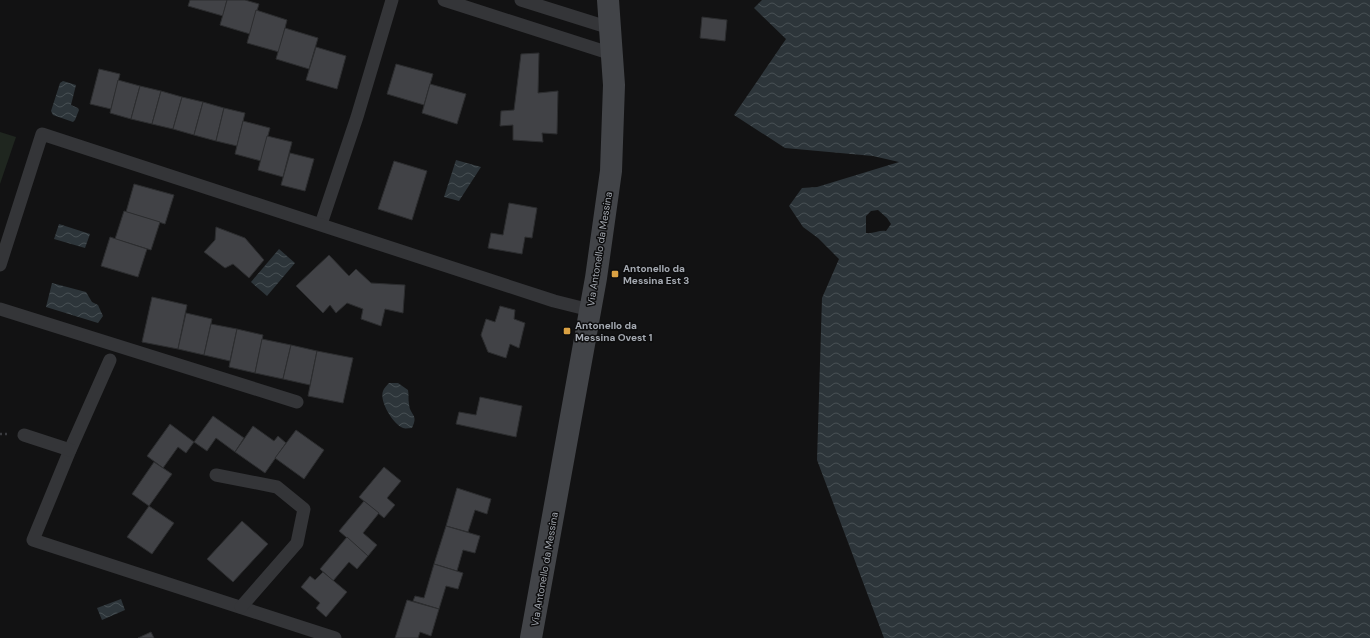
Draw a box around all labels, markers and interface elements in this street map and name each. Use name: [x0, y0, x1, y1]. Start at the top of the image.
street label: Via Antonello da Messina: [584, 191, 615, 307]
place label: Antonello da Messina Est 3: [623, 262, 689, 287]
marker: Antonello da Messina Est 3: [610, 269, 620, 279]
place label: Antonello da Messina Ovest 1: [575, 319, 652, 344]
marker: Antonello da Messina Ovest 1: [562, 326, 572, 336]
street label: Via Antonello da Messina: [528, 511, 561, 627]

